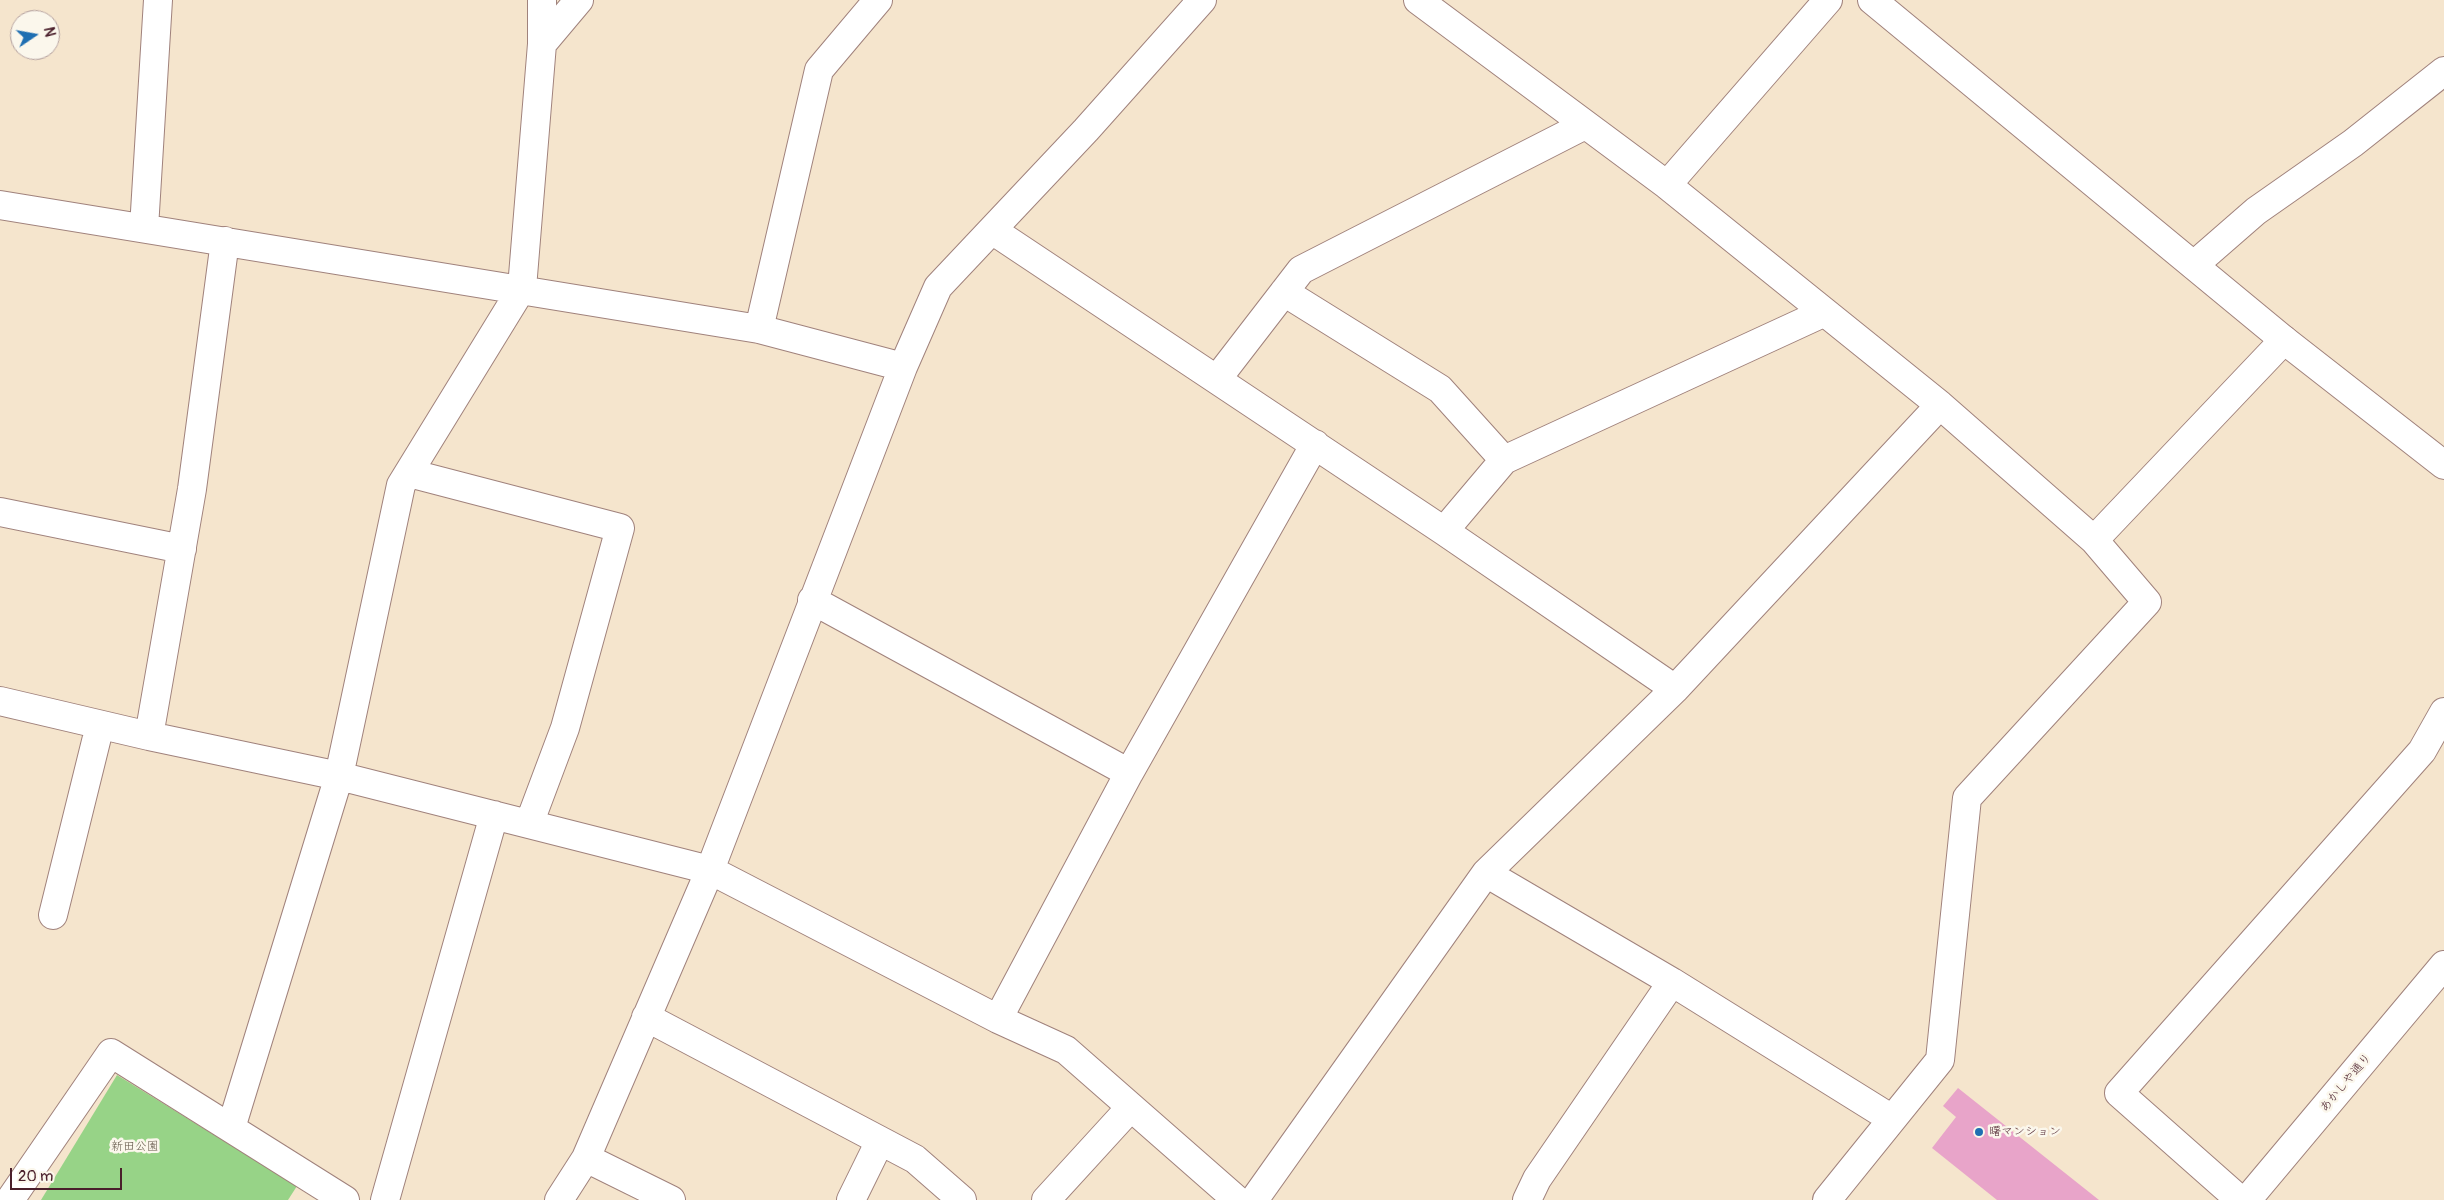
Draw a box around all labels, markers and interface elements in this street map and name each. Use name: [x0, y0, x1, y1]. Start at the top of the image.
north arrow: [10, 10, 60, 60]
text: N: [40, 26, 58, 38]
street label: あかしや通り: [2317, 1051, 2375, 1115]
place label: 曙マンション: [1989, 1125, 2061, 1139]
marker: 曙マンション: [1973, 1126, 1985, 1138]
park label: 新田公園: [111, 1140, 159, 1154]
scale bar: [12, 1158, 125, 1190]
text: 20 m: [18, 1167, 53, 1186]

